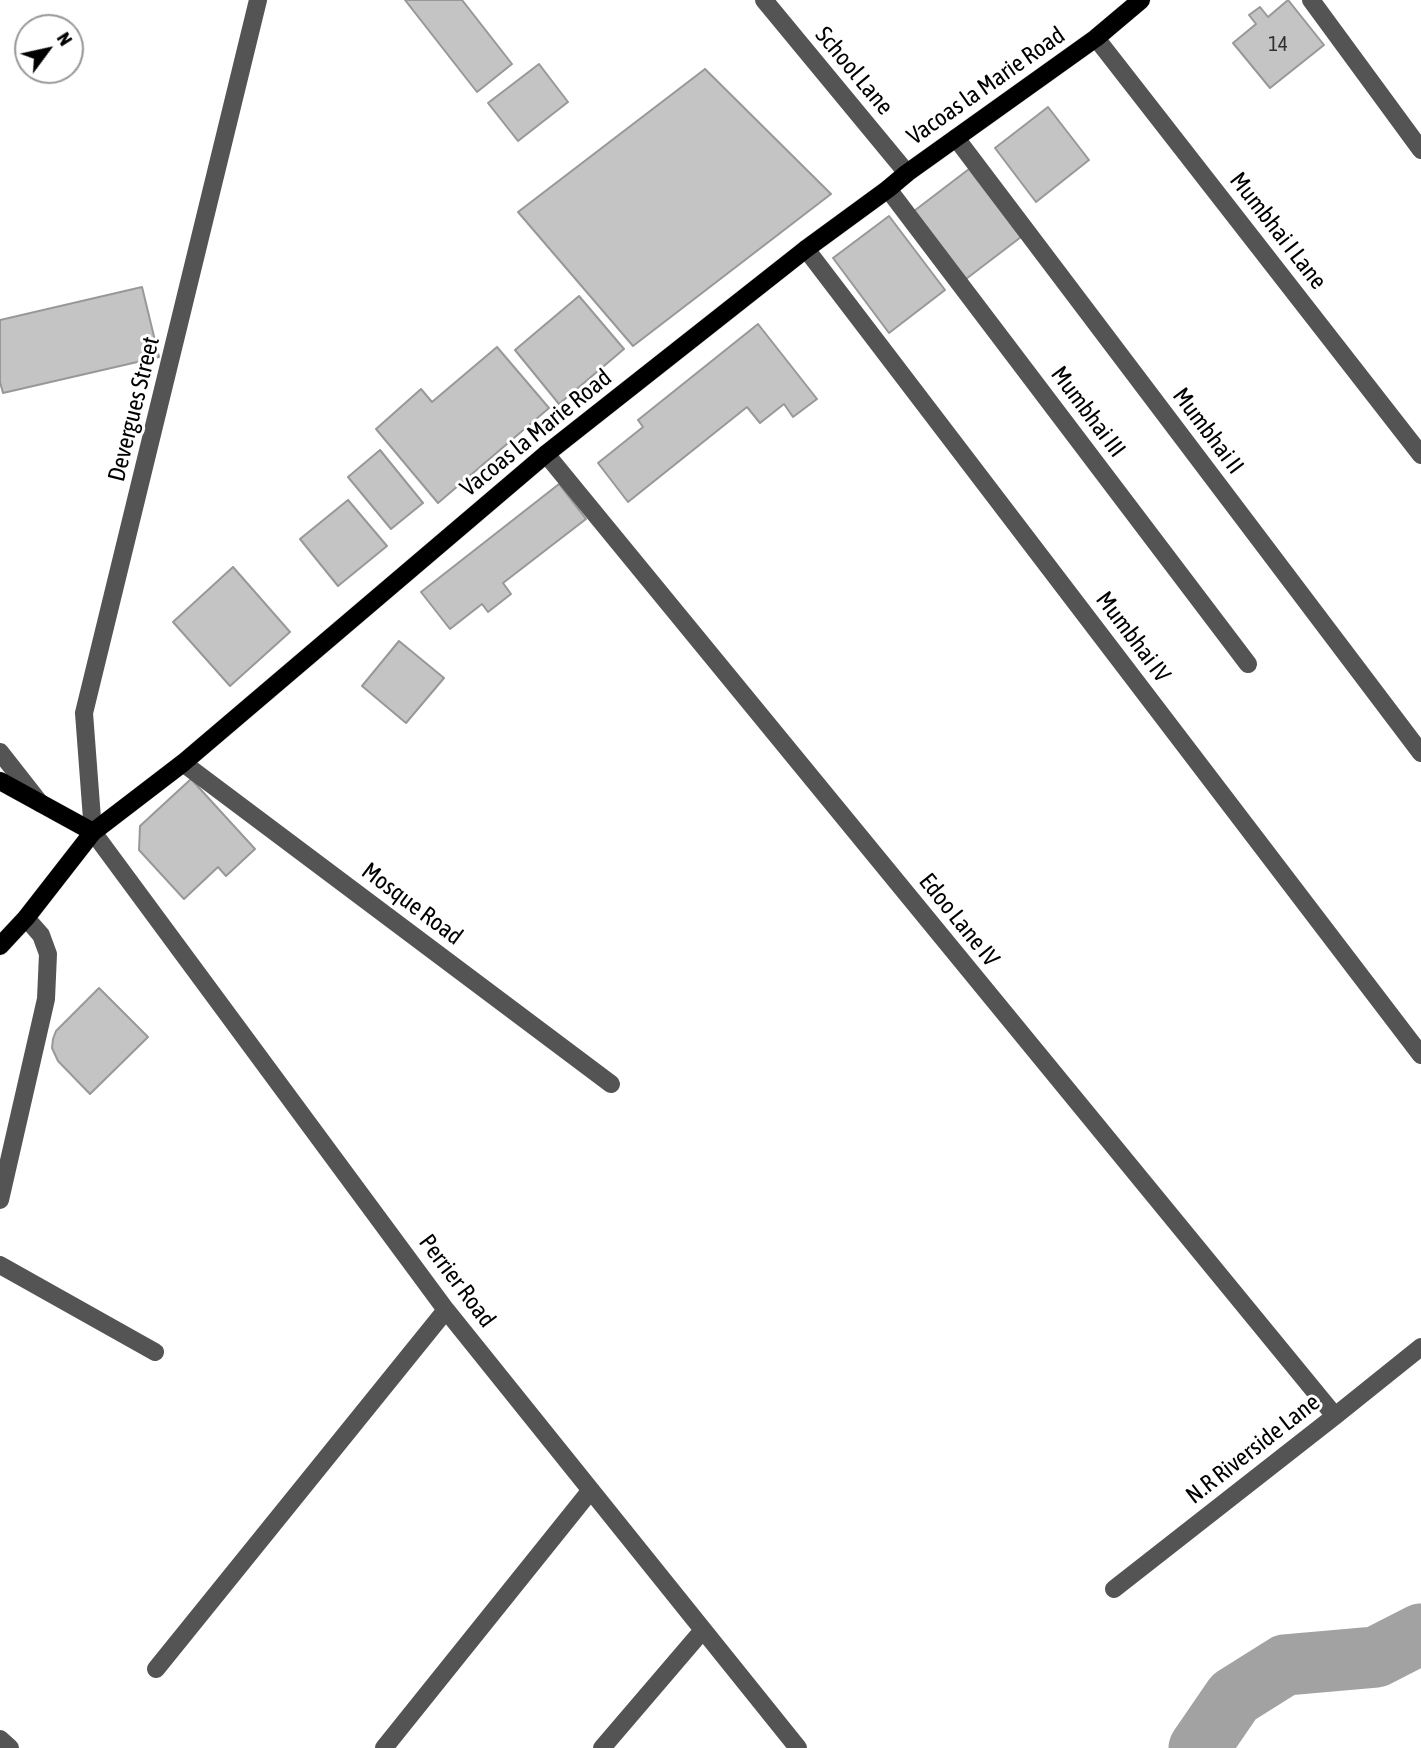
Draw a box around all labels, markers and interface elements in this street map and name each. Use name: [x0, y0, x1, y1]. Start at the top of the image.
north arrow: [14, 14, 84, 84]
street label: School Lane: [809, 21, 899, 121]
street label: Vacoas la Marie Road: [902, 21, 1070, 151]
text: N: [53, 28, 77, 49]
house number: 14: [1268, 31, 1288, 57]
street label: Mumbhai I Lane: [1223, 167, 1333, 295]
street label: Devergues Street: [102, 334, 166, 484]
street label: Mumbhai III: [1045, 361, 1131, 463]
street label: Vacoas la Marie Road: [455, 363, 617, 503]
street label: Mumbhai II: [1166, 382, 1250, 480]
street label: Mumbhai IV: [1090, 586, 1176, 688]
street label: Mosque Road: [356, 857, 468, 951]
street label: Edoo Lane IV: [913, 868, 1005, 972]
street label: Perrier Road: [413, 1229, 501, 1333]
street label: N.R Riverside Lane: [1181, 1388, 1325, 1510]

